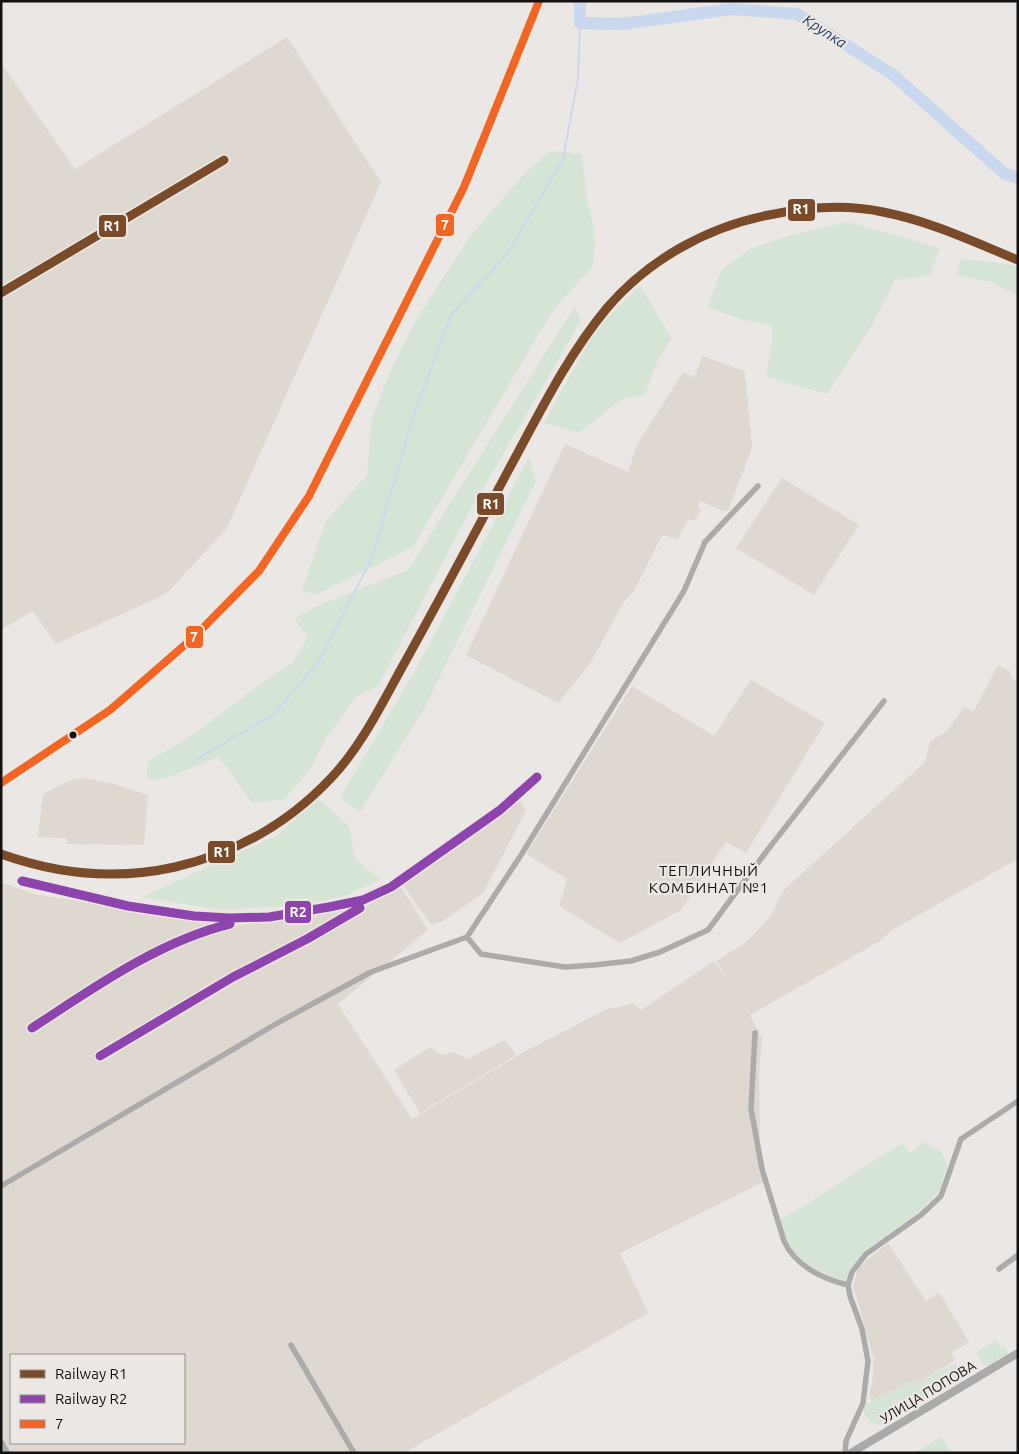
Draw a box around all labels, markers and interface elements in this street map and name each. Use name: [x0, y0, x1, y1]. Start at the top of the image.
water label: Крупка: [800, 11, 850, 51]
line badge: R1: [787, 198, 816, 222]
text: R1: [792, 201, 810, 217]
line badge: 7: [435, 213, 455, 237]
line badge: R1: [98, 214, 127, 238]
text: 7: [441, 217, 449, 233]
text: R1: [103, 218, 121, 234]
line badge: R1: [476, 492, 505, 516]
text: R1: [482, 496, 500, 512]
line badge: 7: [185, 625, 204, 649]
text: 7: [190, 629, 198, 645]
unlabelled marker: [68, 730, 78, 740]
line badge: R1: [207, 840, 236, 864]
text: R1: [213, 844, 231, 860]
district label: ТЕПЛИЧНЫЙ КОМБИНАТ №1: [649, 862, 769, 896]
line badge: R2: [284, 900, 312, 924]
text: R2: [289, 904, 307, 920]
legend: [10, 1354, 185, 1444]
street label: УЛИЦА ПОПОВА: [877, 1357, 979, 1427]
text: Railway R1: [55, 1365, 127, 1382]
text: Railway R2: [55, 1390, 127, 1407]
text: 7: [55, 1415, 63, 1432]

